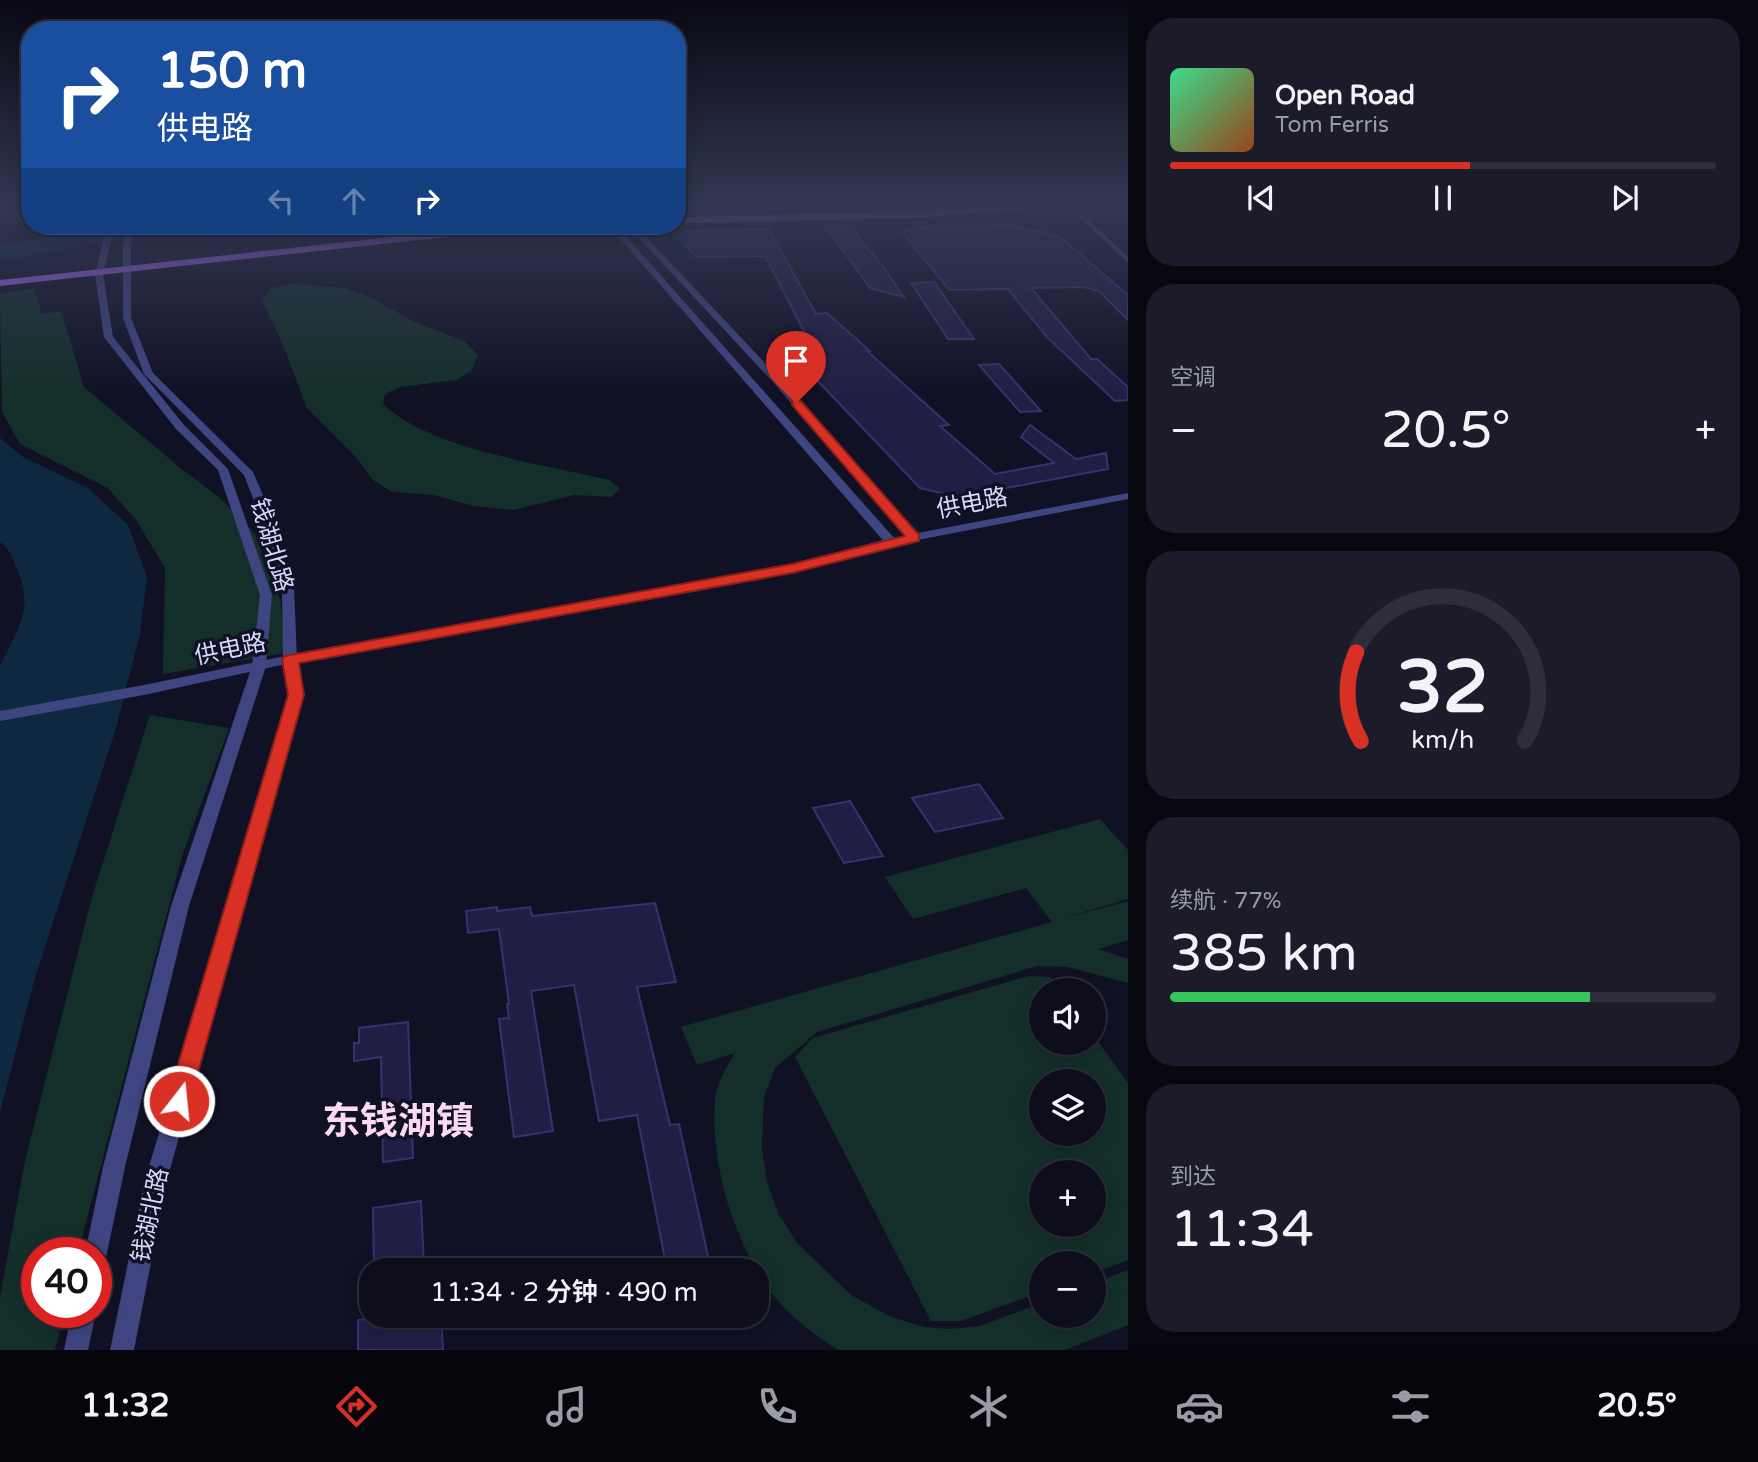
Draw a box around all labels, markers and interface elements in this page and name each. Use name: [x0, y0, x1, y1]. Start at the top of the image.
text: 150 m: [157, 42, 307, 101]
icon: right: [42, 49, 133, 140]
text: Open Road: [1275, 80, 1415, 111]
text: 供电路: [157, 110, 253, 148]
text: Tom Ferris: [1275, 111, 1389, 139]
icon: previous: [1242, 179, 1280, 217]
icon: pause: [1424, 179, 1462, 217]
icon: next: [1606, 179, 1644, 217]
icon: left: [262, 182, 300, 220]
icon: ahead: [335, 182, 373, 220]
icon: right: [408, 182, 446, 220]
pin: [766, 331, 826, 403]
icon: arrive: [777, 342, 815, 380]
text: 空调: [1170, 364, 1216, 392]
text: 20.5°: [1381, 399, 1511, 462]
text: −: [1170, 408, 1197, 454]
text: +: [1695, 408, 1716, 454]
street label: 供电路: [934, 482, 1010, 525]
street label: 钱湖北路: [244, 495, 299, 595]
street label: 供电路: [192, 628, 268, 671]
text: 32: [1397, 644, 1489, 732]
text: km/h: [1412, 725, 1474, 755]
text: 续航 · 77%: [1170, 887, 1282, 915]
text: 385 km: [1170, 922, 1358, 985]
map controls: [1029, 978, 1106, 1328]
button: sound: [1029, 978, 1106, 1055]
position arrow: [142, 1064, 216, 1138]
button: layers: [1029, 1069, 1106, 1146]
district label: 东钱湖镇: [322, 1099, 474, 1145]
button: +: [1029, 1160, 1106, 1237]
text: 到达: [1170, 1163, 1216, 1191]
street label: 钱湖北路: [126, 1165, 175, 1265]
text: 11:34: [1170, 1198, 1314, 1261]
speed limit sign: 40: [21, 1237, 112, 1328]
button: −: [1029, 1251, 1106, 1328]
text: 11:34 · 2 分钟 · 490 m: [430, 1277, 698, 1308]
icon: directions: [332, 1382, 381, 1431]
icon: music: [542, 1382, 591, 1431]
icon: phone: [753, 1382, 802, 1431]
icon: climate: [964, 1382, 1013, 1431]
icon: car: [1175, 1382, 1224, 1431]
icon: filters: [1386, 1382, 1435, 1431]
text: 11:32: [81, 1387, 170, 1425]
text: 20.5°: [1597, 1387, 1677, 1425]

